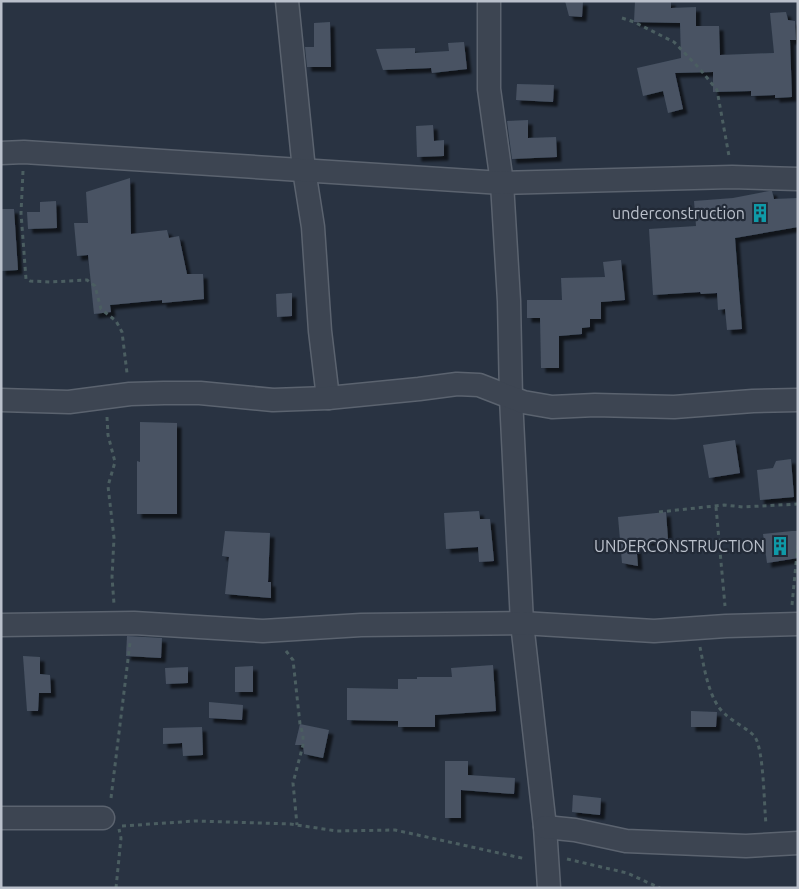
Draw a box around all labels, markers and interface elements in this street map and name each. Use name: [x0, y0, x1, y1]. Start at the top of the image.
building icon: underconstruction: [749, 202, 771, 224]
place label: underconstruction: [612, 204, 745, 222]
building icon: UNDERCONSTRUCTION: [769, 535, 791, 557]
place label: UNDERCONSTRUCTION: [594, 537, 765, 555]

